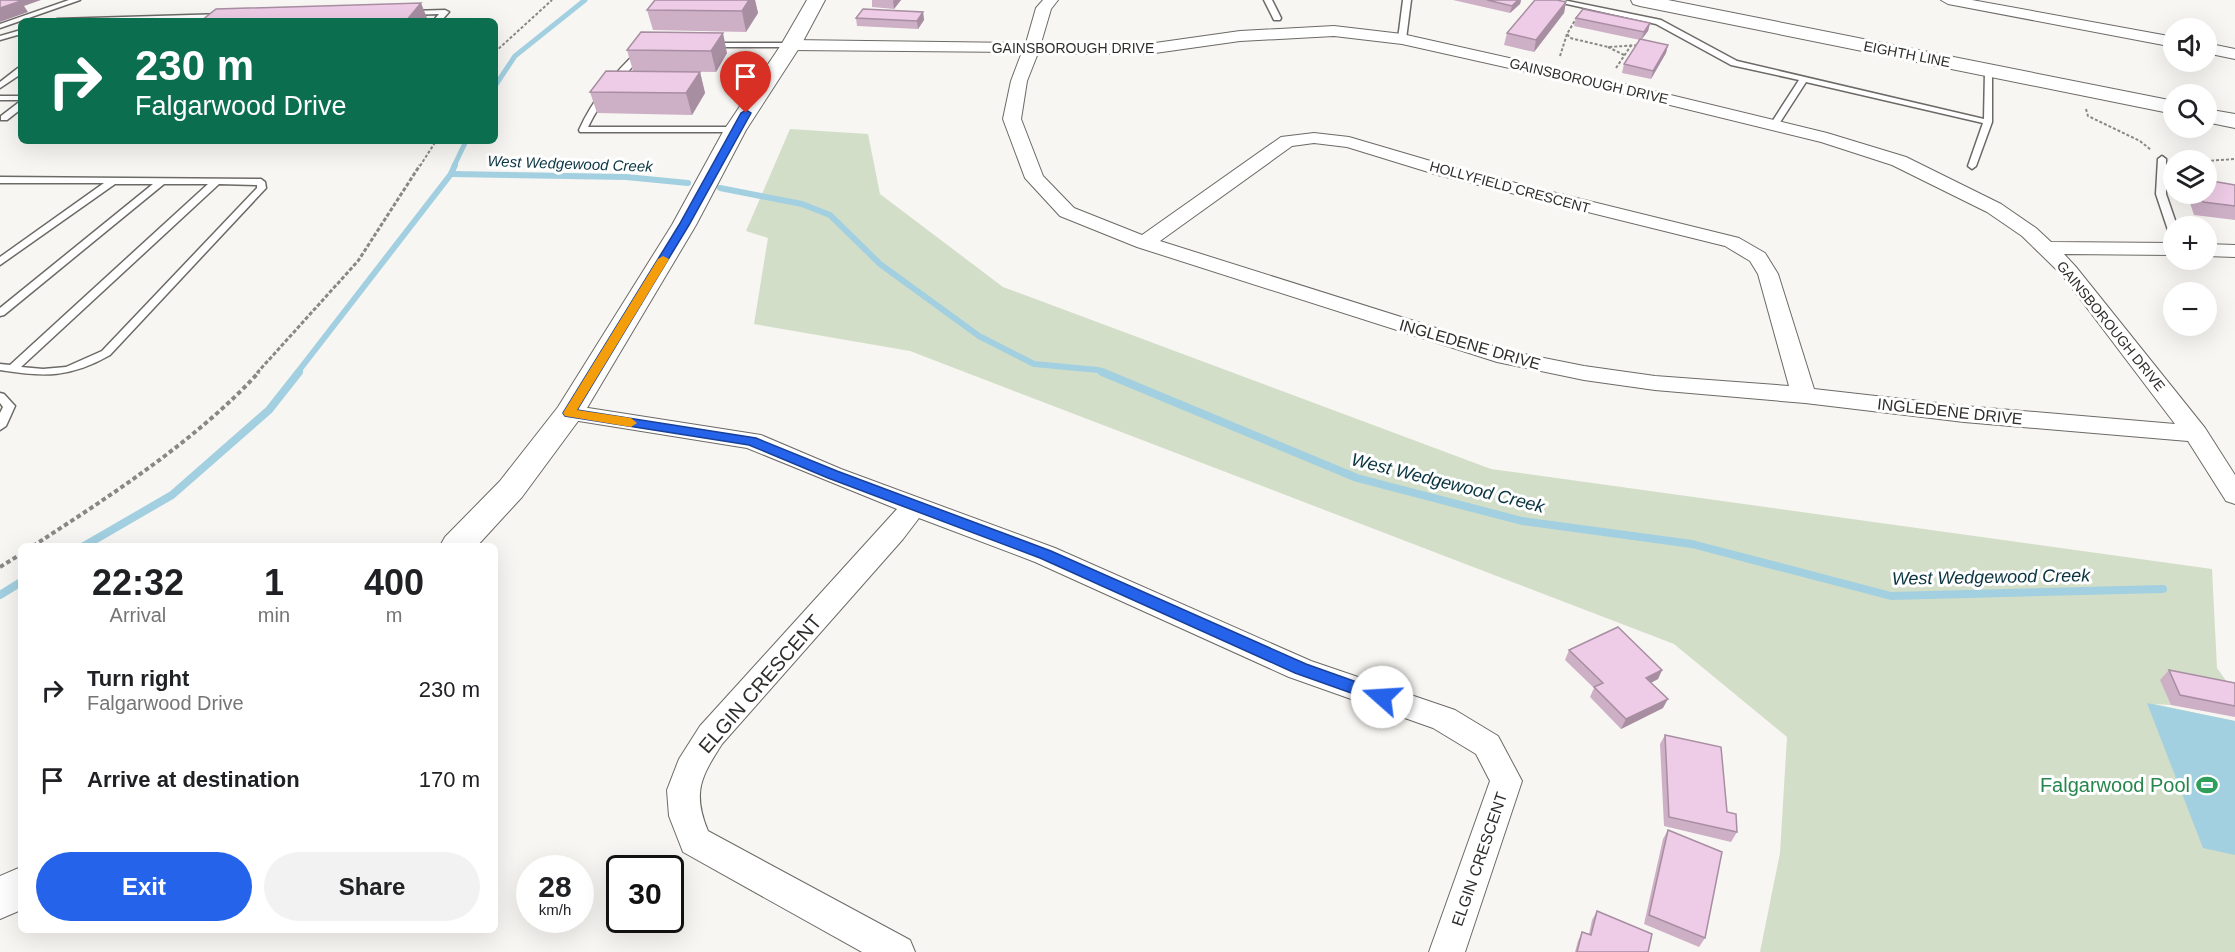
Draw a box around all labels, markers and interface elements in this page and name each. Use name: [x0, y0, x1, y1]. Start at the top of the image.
map controls: [2163, 18, 2217, 336]
button: sound: [2163, 18, 2217, 72]
street label: EIGHTH LINE: [1862, 38, 1952, 70]
street label: GAINSBOROUGH DRIVE: [992, 40, 1154, 56]
icon: right: [36, 42, 114, 120]
text: 230 m: [135, 42, 254, 89]
pin: [720, 51, 771, 113]
street label: GAINSBOROUGH DRIVE: [1508, 55, 1670, 107]
icon: arrive: [729, 60, 762, 93]
button: search: [2163, 84, 2217, 138]
text: Falgarwood Drive: [135, 91, 347, 121]
button: layers: [2163, 150, 2217, 204]
water label: West Wedgewood Creek: [487, 152, 654, 175]
street label: HOLLYFIELD CRESCENT: [1428, 158, 1592, 216]
button: +: [2163, 216, 2217, 270]
street label: GAINSBOROUGH DRIVE: [2054, 258, 2168, 394]
button: −: [2163, 282, 2217, 336]
street label: INGLEDENE DRIVE: [1397, 316, 1542, 373]
street label: INGLEDENE DRIVE: [1877, 395, 2023, 428]
water label: West Wedgewood Creek: [1349, 449, 1548, 517]
text: 22:32: [92, 562, 184, 603]
text: 1: [264, 562, 284, 603]
text: 400: [364, 562, 424, 603]
water label: West Wedgewood Creek: [1892, 565, 2091, 589]
text: Arrival: [110, 604, 166, 626]
text: min: [258, 604, 290, 626]
text: m: [386, 604, 402, 626]
street label: ELGIN CRESCENT: [694, 611, 826, 757]
position arrow: [1350, 665, 1414, 729]
text: Turn right: [87, 666, 189, 691]
icon: right: [36, 674, 69, 707]
text: 230 m: [419, 677, 480, 702]
text: Falgarwood Drive: [87, 692, 244, 714]
icon: arrive: [36, 764, 69, 797]
text: Arrive at destination: [87, 767, 300, 792]
text: 170 m: [419, 767, 480, 792]
sports icon: Falgarwood Pool: [2195, 773, 2219, 797]
place label: Falgarwood Pool: [2040, 774, 2190, 796]
street label: ELGIN CRESCENT: [1449, 790, 1510, 928]
button: Exit: [36, 852, 252, 921]
button: Share: [264, 852, 480, 921]
speed limit sign: 30: [606, 855, 684, 933]
text: 28: [538, 870, 572, 903]
text: km/h: [539, 901, 571, 918]

